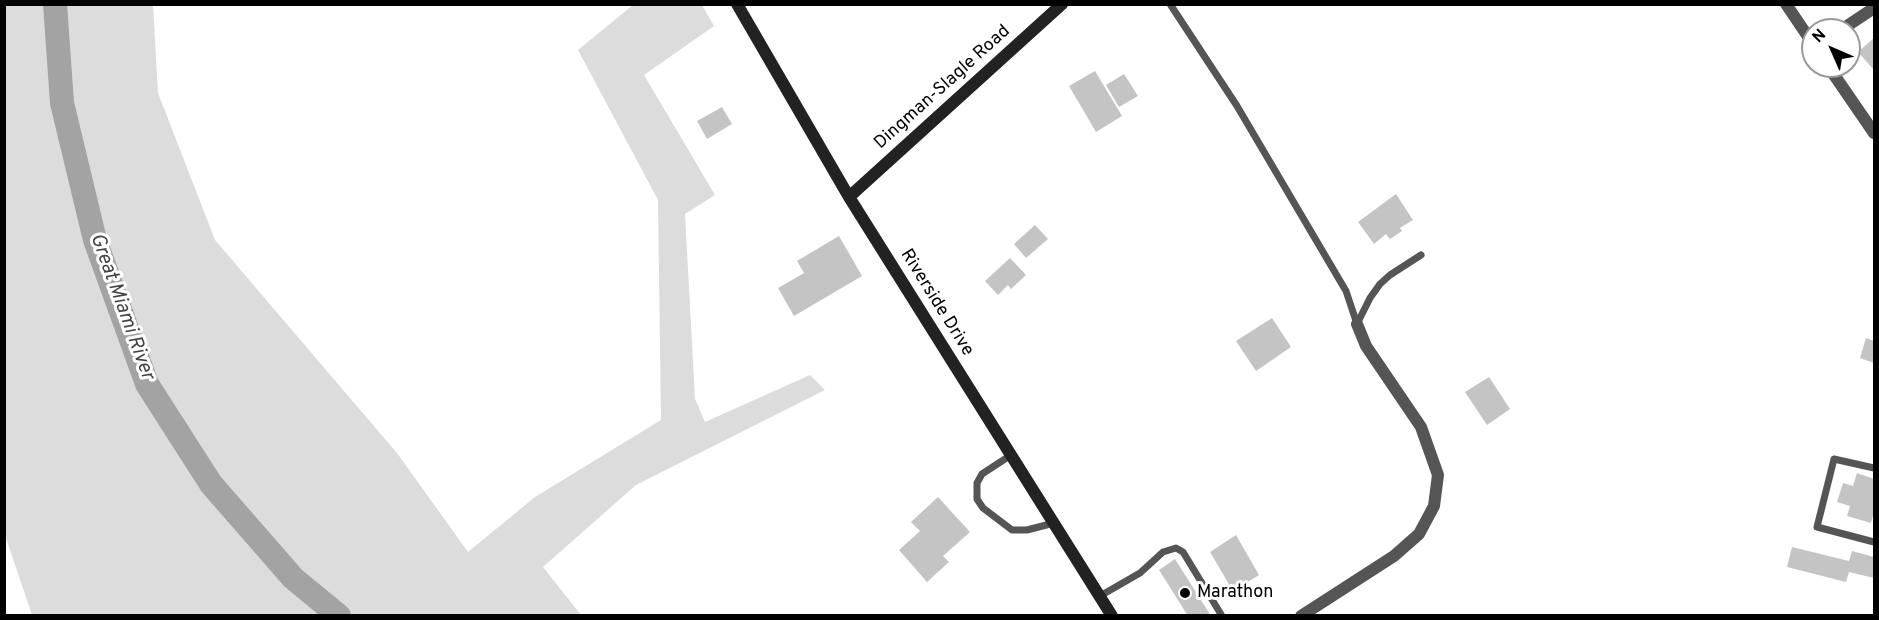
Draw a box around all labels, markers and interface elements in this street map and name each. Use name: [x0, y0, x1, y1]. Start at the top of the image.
north arrow: [1801, 18, 1861, 78]
street label: Dingman-Slagle Road: [871, 21, 1015, 155]
text: N: [1809, 26, 1831, 48]
water label: Great Miami River: [83, 231, 159, 383]
street label: Riverside Drive: [895, 246, 977, 360]
place label: Marathon: [1197, 582, 1273, 604]
marker: Marathon: [1178, 586, 1192, 600]

